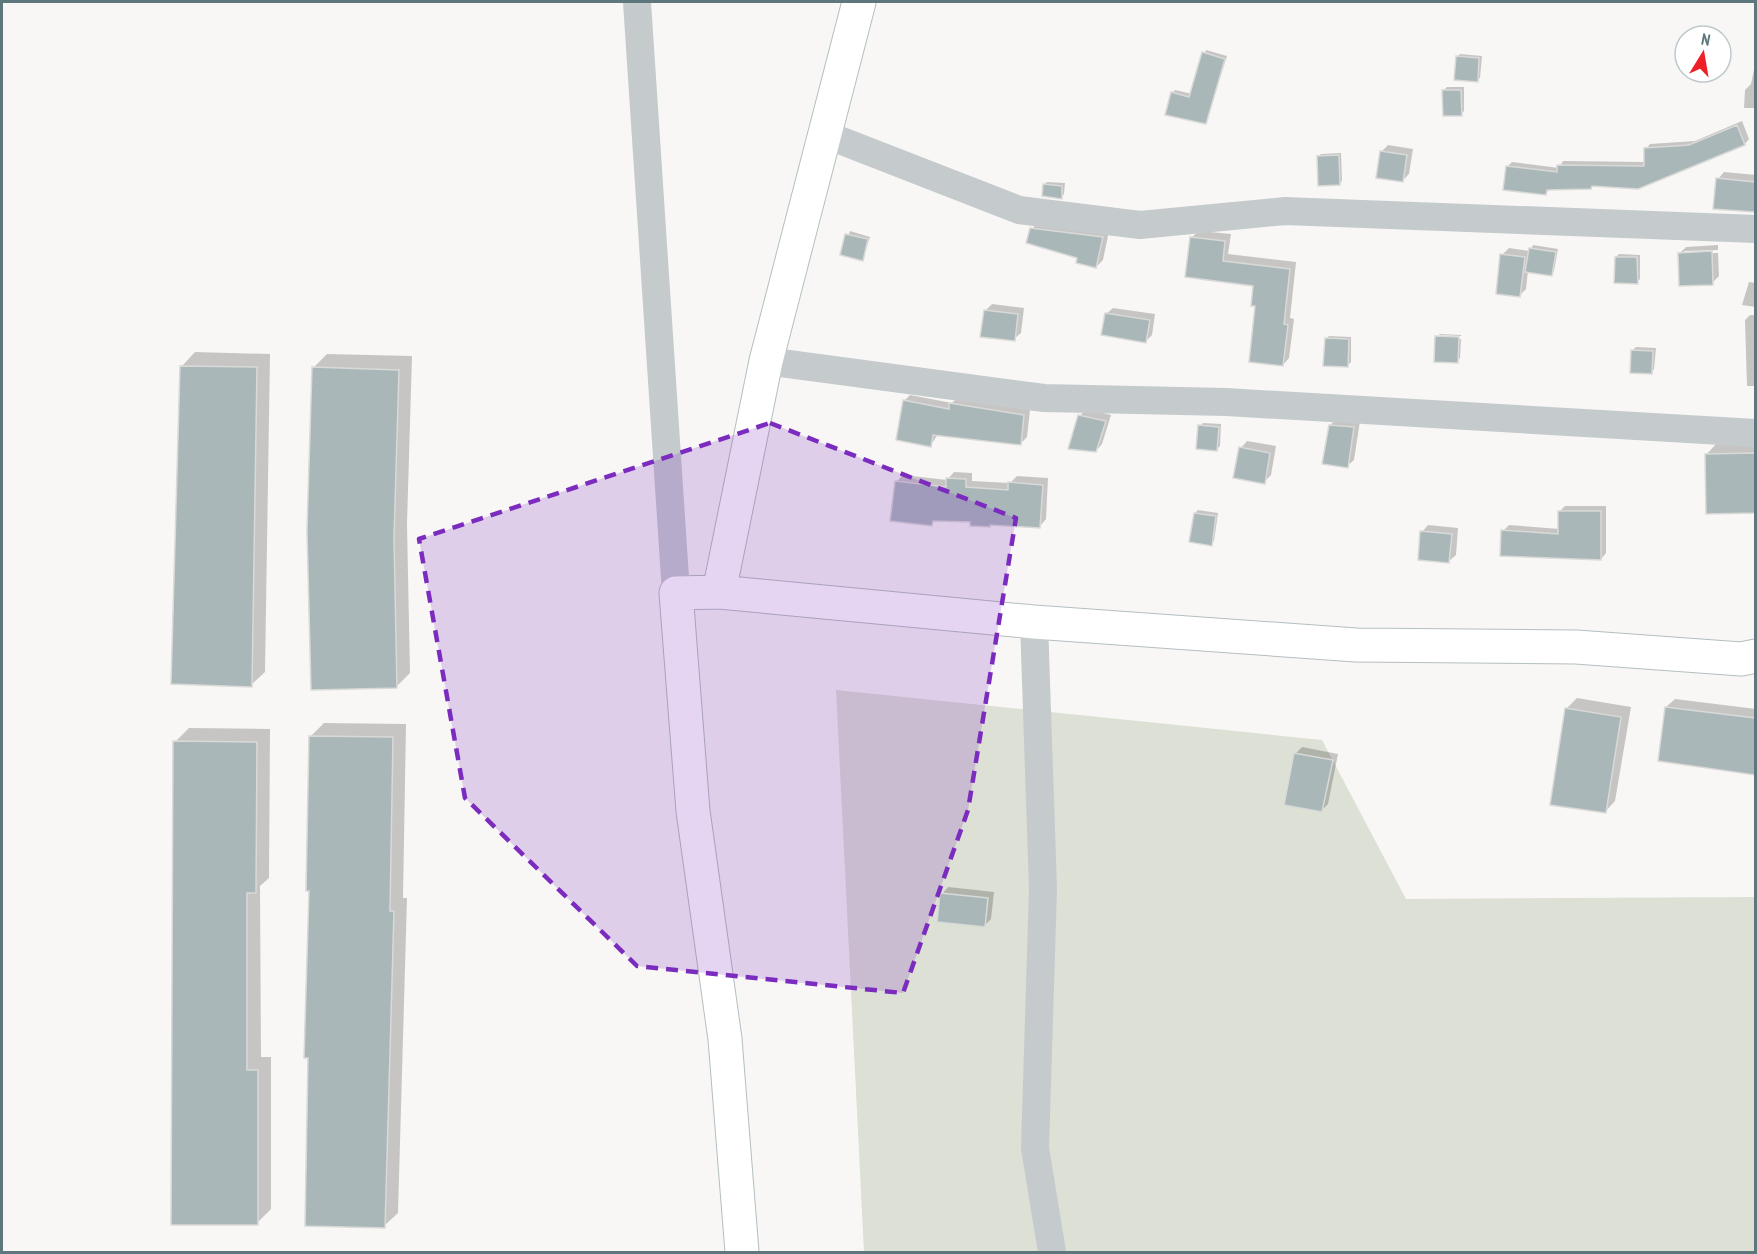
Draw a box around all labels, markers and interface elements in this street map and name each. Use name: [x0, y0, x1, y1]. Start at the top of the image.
north arrow: [1673, 24, 1733, 84]
text: N: [1700, 29, 1712, 50]

